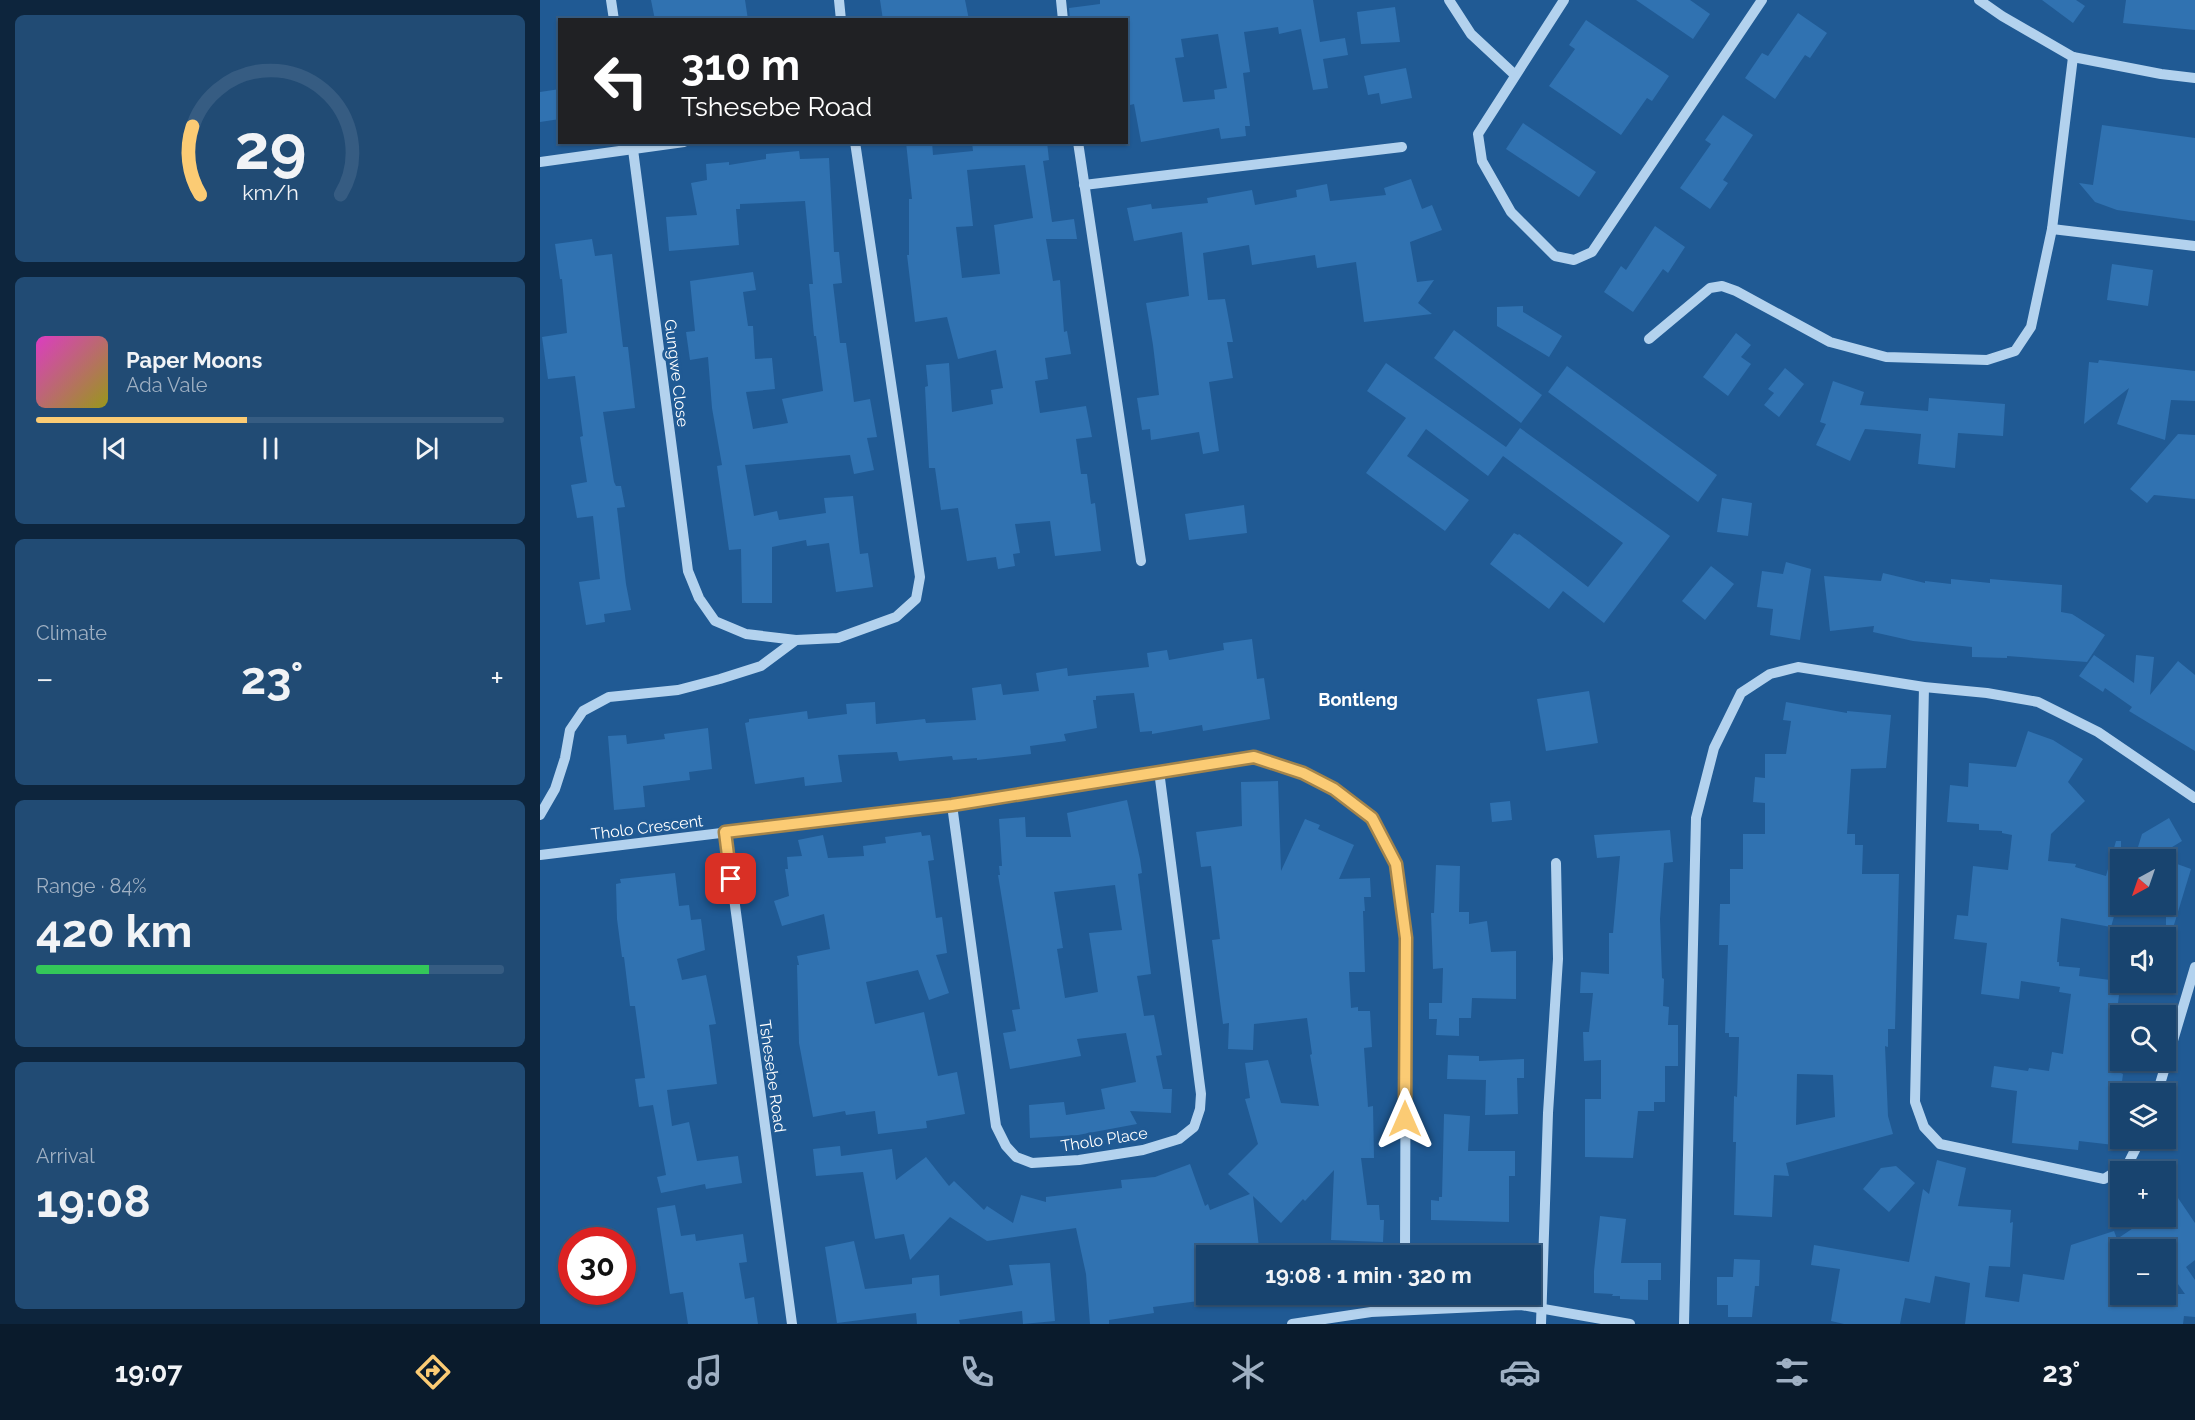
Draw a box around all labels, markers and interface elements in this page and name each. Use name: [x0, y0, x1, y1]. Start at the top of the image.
text: 310 m: [681, 41, 800, 90]
icon: left: [582, 42, 660, 120]
text: Tshesebe Road: [681, 91, 872, 122]
text: 29: [234, 111, 306, 185]
text: km/h: [242, 181, 298, 206]
street label: Gungwe Close: [660, 318, 693, 428]
text: Paper Moons: [126, 347, 262, 373]
text: Ada Vale: [126, 373, 208, 397]
icon: previous: [98, 432, 131, 465]
icon: pause: [254, 432, 287, 465]
icon: next: [410, 432, 443, 465]
text: Climate: [36, 621, 107, 645]
text: 23°: [241, 652, 303, 705]
text: −: [36, 659, 54, 698]
text: +: [490, 659, 504, 698]
district label: Bontleng: [1318, 689, 1398, 710]
street label: Tholo Crescent: [590, 811, 705, 844]
north arrow: [2110, 849, 2176, 915]
map controls: [2110, 849, 2176, 1305]
pin: [705, 853, 756, 904]
icon: arrive: [714, 862, 747, 895]
text: Range · 84%: [36, 874, 147, 898]
text: 420 km: [36, 905, 193, 958]
button: sound: [2110, 927, 2176, 993]
button: search: [2110, 1005, 2176, 1071]
street label: Tshesebe Road: [755, 1019, 790, 1134]
button: layers: [2110, 1083, 2176, 1149]
position arrow: [1373, 1087, 1437, 1151]
street label: Tholo Place: [1059, 1123, 1149, 1156]
text: Arrival: [36, 1144, 95, 1168]
button: +: [2110, 1161, 2176, 1227]
text: 19:08: [36, 1175, 151, 1228]
speed limit sign: 30: [558, 1227, 636, 1305]
button: −: [2110, 1239, 2176, 1305]
text: 19:08 · 1 min · 320 m: [1265, 1262, 1472, 1288]
icon: directions: [412, 1351, 454, 1393]
icon: music: [684, 1351, 726, 1393]
icon: phone: [956, 1351, 998, 1393]
icon: climate: [1227, 1351, 1269, 1393]
icon: car: [1499, 1351, 1541, 1393]
icon: filters: [1771, 1351, 1813, 1393]
text: 19:07: [115, 1357, 183, 1388]
text: 23°: [2043, 1357, 2080, 1388]

